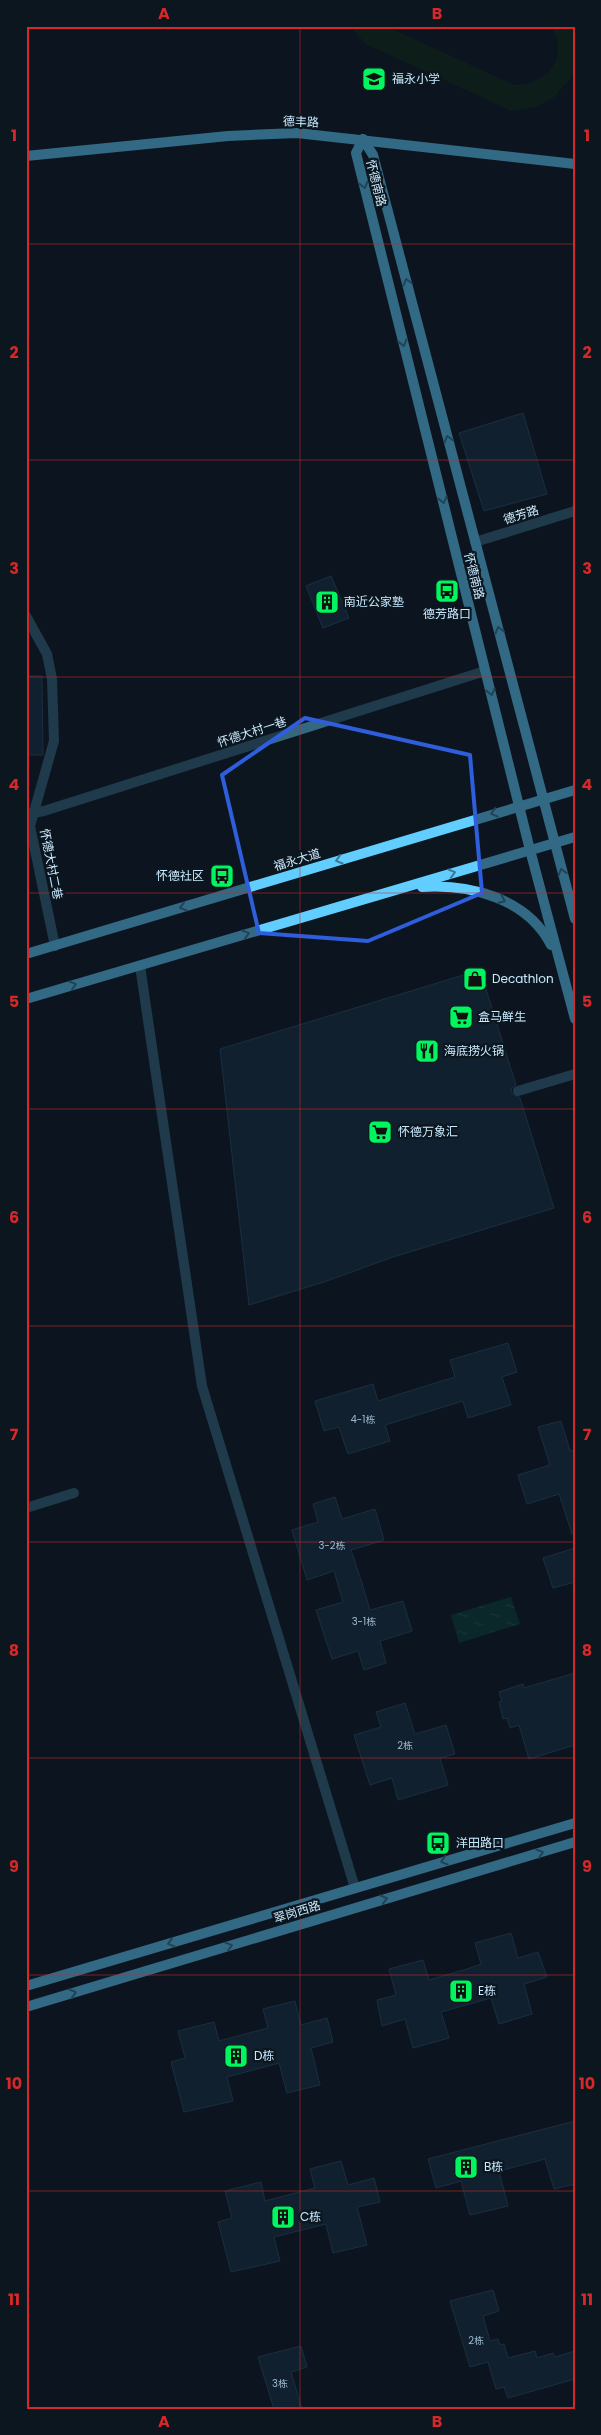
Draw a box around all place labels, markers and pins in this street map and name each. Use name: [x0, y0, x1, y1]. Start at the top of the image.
school or university icon: 福永小学: [361, 66, 387, 92]
place label: 福永小学: [392, 70, 440, 87]
bus stop icon: 德芳路口: [434, 578, 460, 604]
building icon: 南近公家塾: [314, 589, 340, 615]
place label: 南近公家塾: [344, 593, 404, 610]
place label: 德芳路口: [423, 605, 471, 622]
bus stop icon: 怀德社区: [209, 863, 235, 889]
place label: 怀德社区: [156, 867, 204, 884]
shop icon: Decathlon: [462, 966, 488, 992]
place label: Decathlon: [492, 970, 554, 987]
supermarket icon: 盒马鲜生: [448, 1004, 474, 1030]
place label: 盒马鲜生: [478, 1008, 526, 1025]
restaurant icon: 海底捞火锅: [414, 1038, 440, 1064]
place label: 海底捞火锅: [444, 1042, 504, 1059]
supermarket icon: 怀德万象汇: [367, 1119, 393, 1145]
place label: 怀德万象汇: [398, 1123, 458, 1140]
bus stop icon: 洋田路口: [425, 1830, 451, 1856]
place label: 洋田路口: [456, 1834, 504, 1851]
building icon: E栋: [448, 1978, 474, 2004]
place label: E栋: [478, 1982, 496, 1999]
building icon: D栋: [223, 2043, 249, 2069]
place label: D栋: [254, 2047, 274, 2064]
building icon: B栋: [453, 2154, 479, 2180]
place label: B栋: [484, 2158, 503, 2175]
building icon: C栋: [270, 2204, 296, 2230]
place label: C栋: [300, 2208, 321, 2225]

